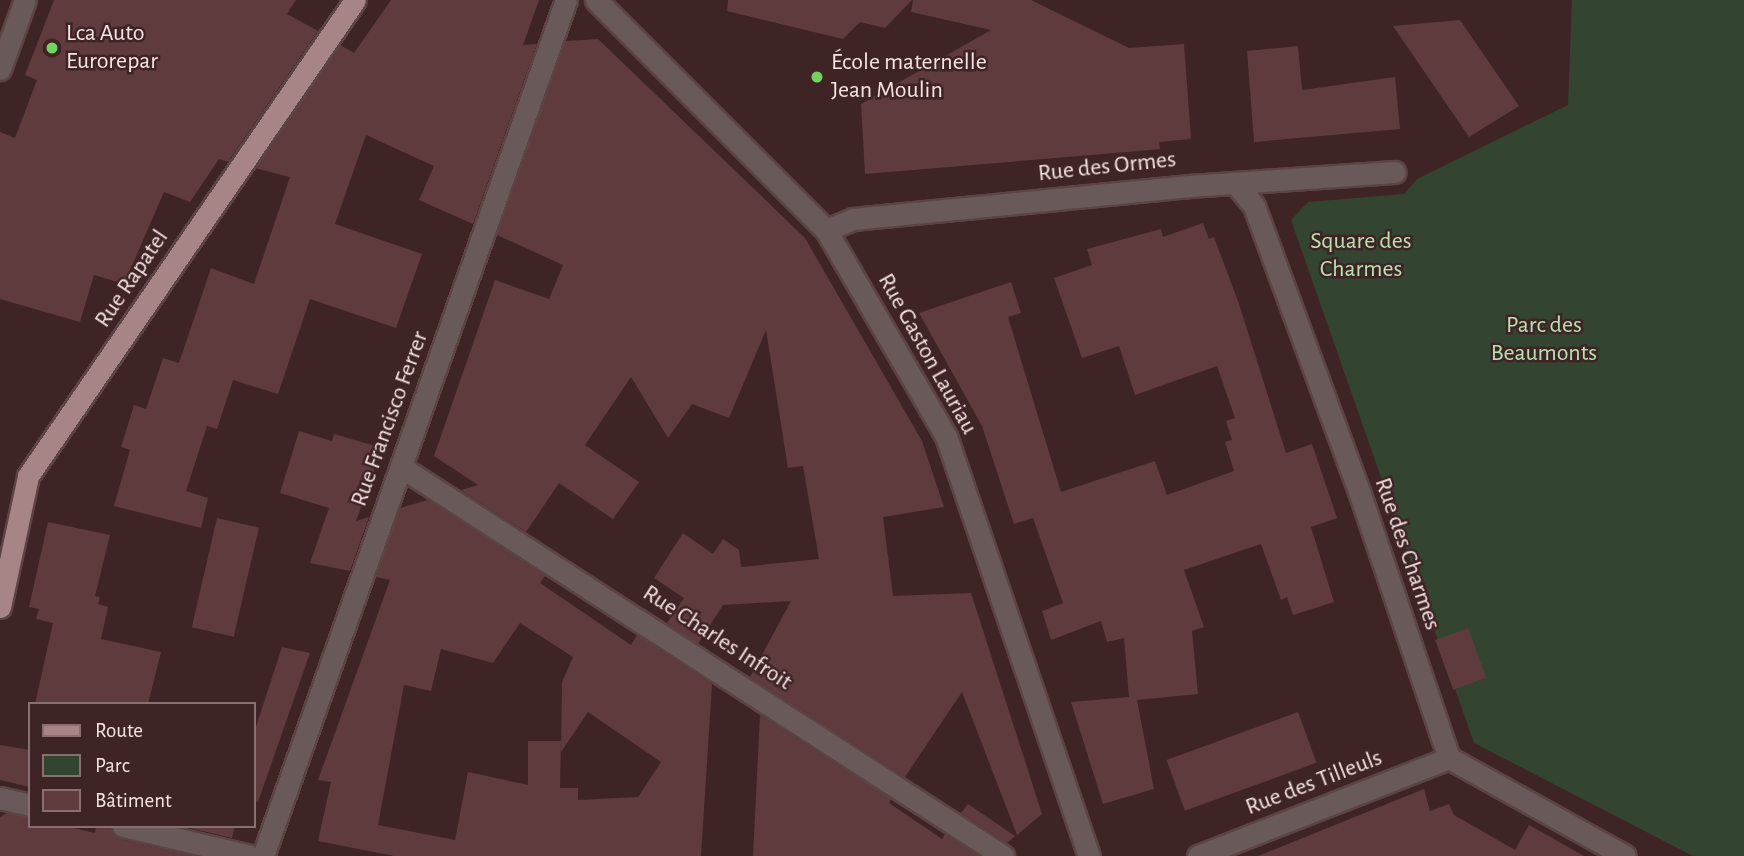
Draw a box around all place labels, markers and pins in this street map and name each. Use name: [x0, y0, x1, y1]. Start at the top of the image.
place label: Lca Auto Eurorepar: [66, 20, 158, 76]
marker: Lca Auto Eurorepar: [44, 40, 60, 56]
place label: École maternelle Jean Moulin: [831, 49, 987, 105]
marker: École maternelle Jean Moulin: [809, 69, 825, 85]

